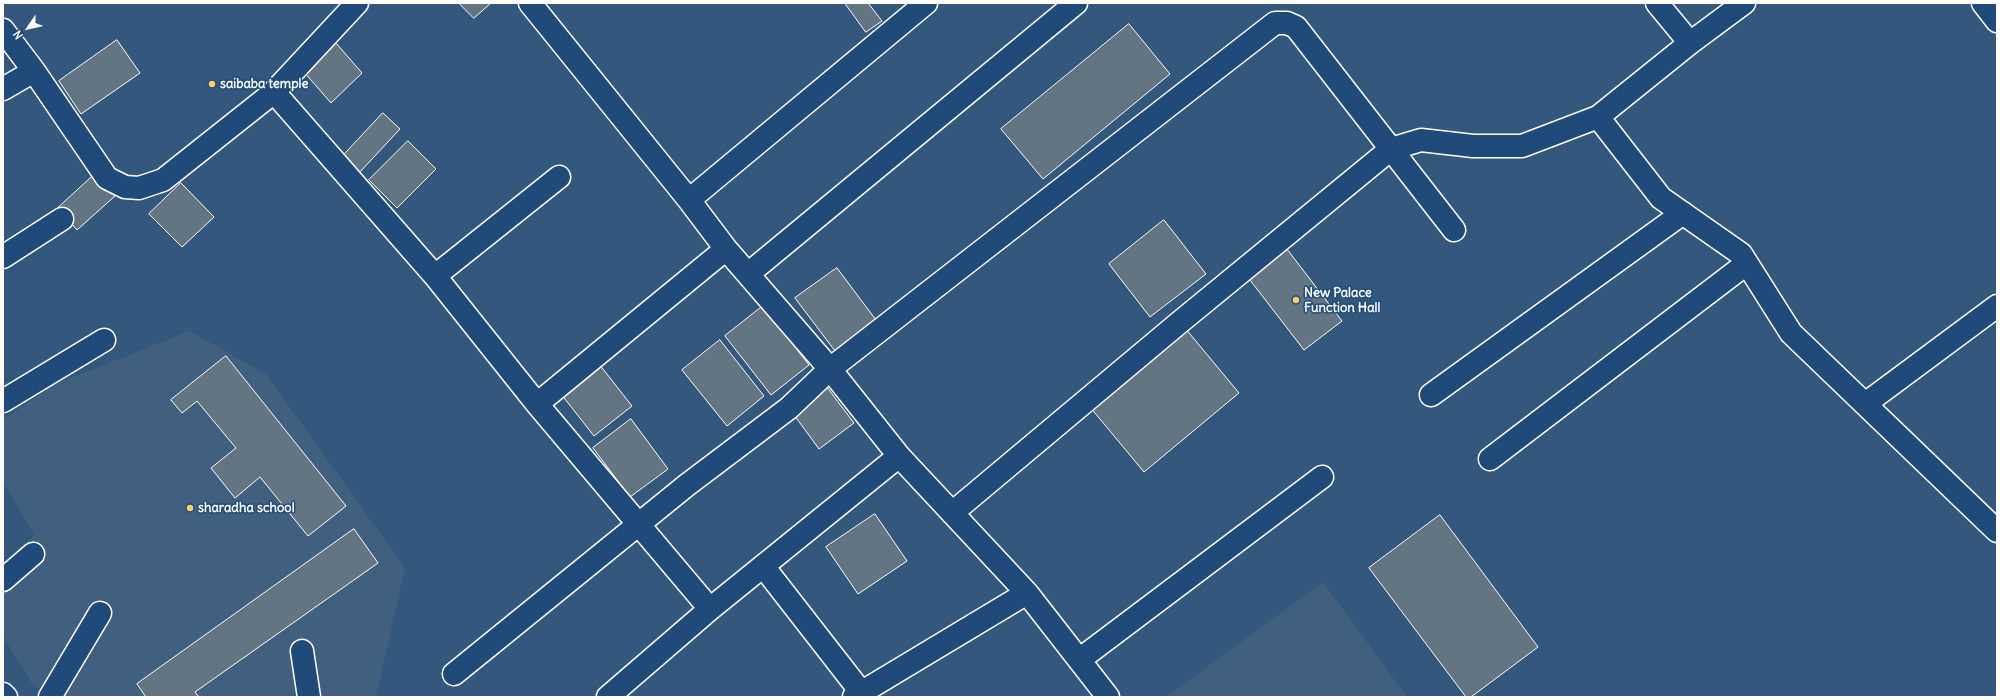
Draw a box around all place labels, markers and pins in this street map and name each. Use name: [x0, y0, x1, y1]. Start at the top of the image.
place label: saibaba temple: [220, 76, 309, 92]
marker: saibaba temple: [207, 79, 217, 89]
place label: New Palace Function Hall: [1304, 285, 1380, 316]
marker: New Palace Function Hall: [1291, 295, 1301, 305]
place label: sharadha school: [198, 500, 295, 516]
marker: sharadha school: [185, 503, 195, 513]

